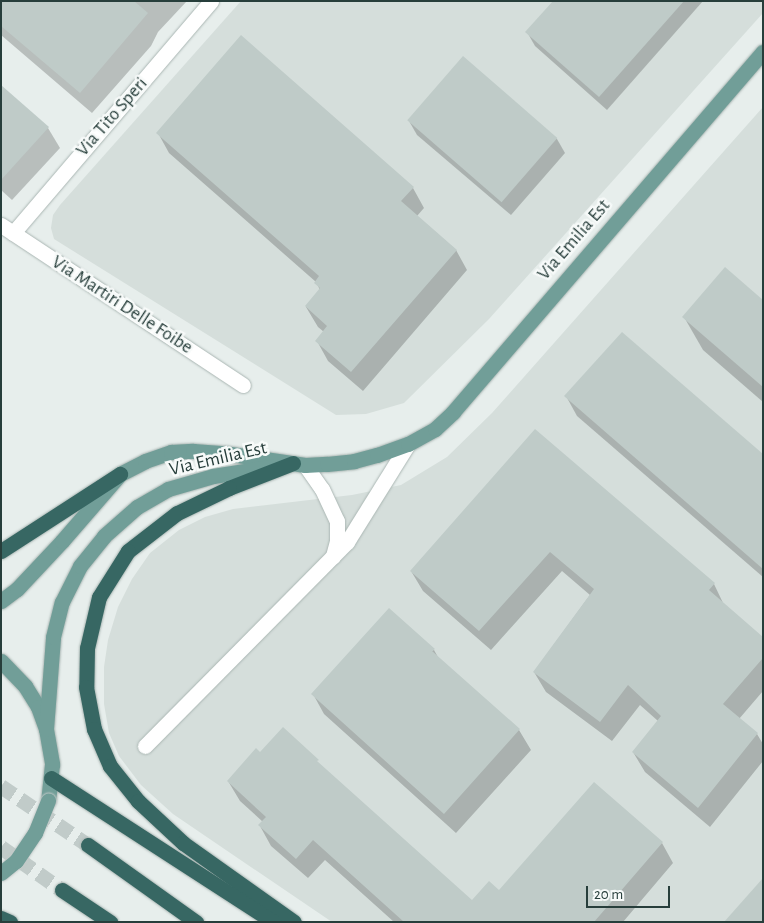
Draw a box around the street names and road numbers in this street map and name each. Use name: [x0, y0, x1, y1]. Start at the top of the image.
street label: Via Tito Speri: [71, 73, 153, 161]
street label: Via Emilia Est: [533, 195, 615, 285]
street label: Via Martiri Delle Foibe: [47, 251, 197, 359]
street label: Via Emilia Est: [167, 437, 269, 481]

